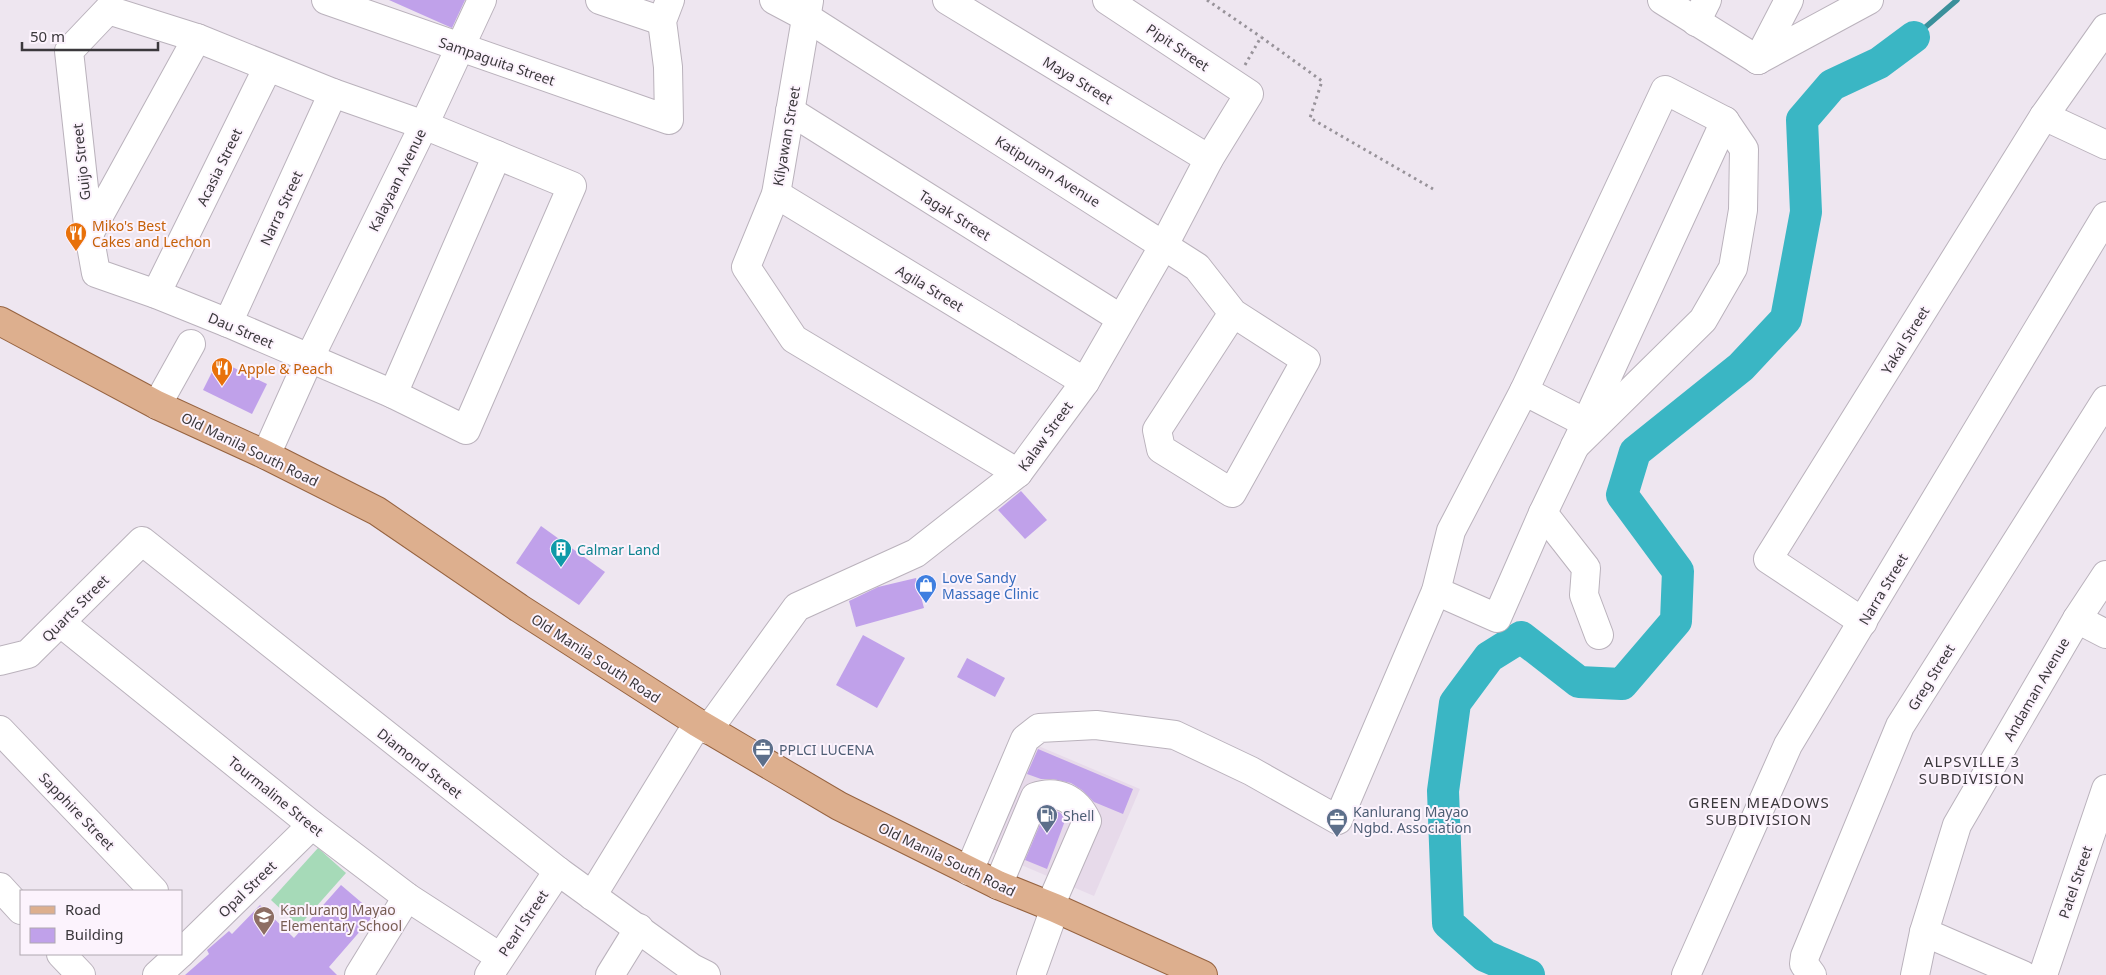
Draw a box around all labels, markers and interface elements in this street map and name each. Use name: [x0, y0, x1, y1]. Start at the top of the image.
street label: Pipit Street: [1143, 19, 1213, 75]
scale bar: [22, 20, 159, 52]
text: 50 m: [30, 26, 65, 46]
street label: Sampaguita Street: [436, 32, 558, 90]
street label: Maya Street: [1040, 52, 1116, 108]
street label: Kilyawan Street: [768, 85, 804, 187]
street label: Guijo Street: [68, 123, 94, 201]
street label: Acasia Street: [192, 125, 246, 209]
street label: Kalayaan Avenue: [364, 125, 430, 235]
street label: Katipunan Avenue: [992, 131, 1104, 211]
street label: Narra Street: [255, 168, 307, 248]
street label: Tagak Street: [916, 185, 994, 245]
place label: Miko's Best Cakes and Lechon: [92, 216, 211, 251]
restaurant icon: Miko's Best Cakes and Lechon: [64, 221, 88, 252]
street label: Agila Street: [893, 260, 967, 316]
street label: Yakal Street: [1877, 302, 1933, 378]
street label: Dau Street: [205, 308, 277, 352]
restaurant icon: Apple & Peach: [210, 356, 234, 387]
place label: Apple & Peach: [238, 359, 333, 378]
street label: Kalaw Street: [1013, 397, 1077, 475]
street label: Old Manila South Road: [178, 407, 322, 491]
building icon: Calmar Land: [549, 537, 573, 568]
place label: Calmar Land: [577, 540, 660, 559]
street label: Narra Street: [1854, 550, 1912, 628]
place label: Love Sandy Massage Clinic: [942, 568, 1039, 603]
street label: Quarts Street: [37, 570, 113, 646]
shop icon: Love Sandy Massage Clinic: [914, 573, 938, 604]
street label: Old Manila South Road: [528, 609, 664, 707]
street label: Andaman Avenue: [1999, 634, 2073, 744]
street label: Greg Street: [1903, 640, 1959, 714]
street label: Diamond Street: [373, 724, 467, 802]
office icon: PPLCI LUCENA: [751, 737, 775, 768]
place label: PPLCI LUCENA: [779, 740, 874, 759]
district label: ALPSVILLE 3 SUBDIVISION: [1919, 751, 2025, 788]
street label: Tourmaline Street: [224, 752, 328, 840]
street label: Sapphire Street: [35, 768, 119, 854]
district label: GREEN MEADOWS SUBDIVISION: [1688, 792, 1830, 829]
place label: Kanlurang Mayao Ngbd. Association: [1353, 802, 1472, 837]
fuel station icon: Shell: [1035, 803, 1059, 834]
place label: Shell: [1063, 806, 1094, 825]
office icon: Kanlurang Mayao Ngbd. Association: [1325, 807, 1349, 838]
street label: Old Manila South Road: [875, 817, 1019, 901]
street label: Patel Street: [2054, 843, 2096, 921]
street label: Opal Street: [214, 857, 280, 921]
street label: Pearl Street: [494, 886, 552, 960]
legend: [20, 890, 182, 955]
text: Road: [65, 899, 101, 919]
place label: Kanlurang Mayao Elementary School: [280, 900, 402, 935]
school or university icon: Kanlurang Mayao Elementary School: [252, 905, 276, 936]
text: Building: [65, 924, 123, 944]

